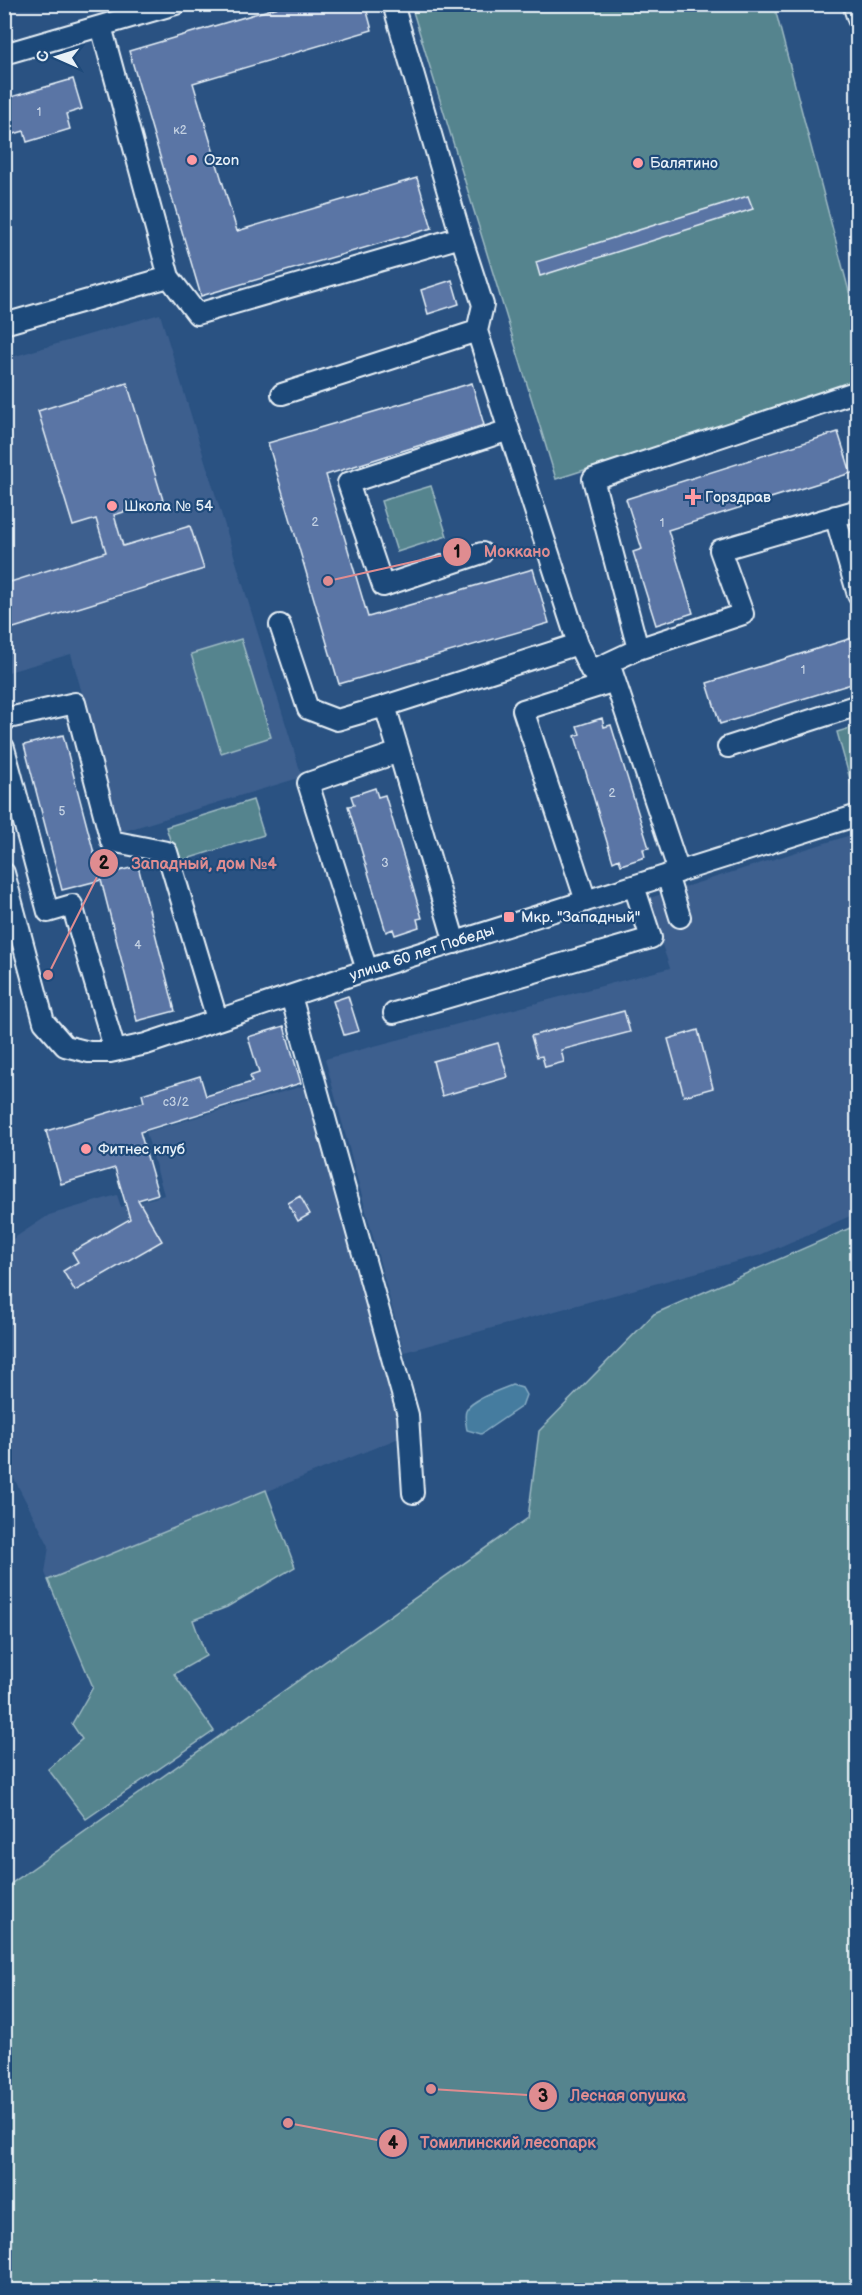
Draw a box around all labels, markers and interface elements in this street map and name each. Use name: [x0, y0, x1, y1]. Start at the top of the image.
north arrow: [27, 27, 87, 87]
text: С: [34, 50, 53, 62]
house number: 1: [37, 105, 41, 120]
house number: к2: [173, 123, 187, 138]
place label: Ozon: [204, 151, 239, 170]
marker: Ozon: [185, 153, 199, 167]
place label: Балятино: [650, 154, 718, 173]
marker: Балятино: [631, 156, 645, 170]
place label: Горздрав: [705, 488, 771, 507]
marker: Горздрав: [686, 490, 700, 504]
place label: Школа № 54: [124, 497, 213, 516]
marker: Школа № 54: [105, 499, 119, 513]
house number: 2: [311, 515, 319, 530]
house number: 1: [660, 516, 664, 531]
callout: Моккано: [442, 535, 563, 569]
text: 1: [453, 542, 461, 563]
text: Моккано: [484, 543, 551, 562]
house number: 1: [801, 663, 805, 678]
house number: 2: [608, 786, 616, 801]
house number: 5: [59, 804, 66, 819]
callout: Западный, дом №4: [89, 846, 289, 880]
text: 2: [99, 853, 110, 874]
text: Западный, дом №4: [131, 855, 278, 874]
house number: 3: [381, 856, 389, 871]
place label: Мкр. "Западный": [521, 908, 640, 927]
marker: Мкр. "Западный": [502, 910, 516, 924]
street label: улица 60 лет Победы: [347, 921, 497, 985]
house number: 4: [134, 938, 142, 953]
house number: с3/2: [163, 1095, 189, 1110]
place label: Фитнес клуб: [98, 1140, 185, 1159]
marker: Фитнес клуб: [79, 1142, 93, 1156]
callout: Лесная опушка: [528, 2079, 698, 2113]
text: 3: [538, 2086, 548, 2107]
text: Лесная опушка: [569, 2087, 687, 2106]
callout: Томилинский лесопарк: [378, 2126, 608, 2160]
text: 4: [388, 2133, 399, 2154]
text: Томилинский лесопарк: [420, 2134, 596, 2153]

